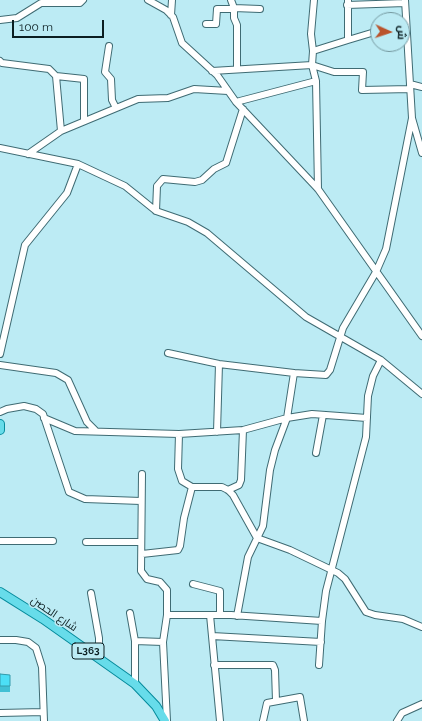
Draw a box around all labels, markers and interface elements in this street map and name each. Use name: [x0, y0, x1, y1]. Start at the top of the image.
scale bar: [14, 12, 106, 38]
north arrow: [370, 12, 410, 52]
text: 100 m: [19, 20, 53, 34]
text: ش: [395, 25, 408, 40]
street label: شارع الحصن: [28, 594, 80, 634]
road number: L363: [72, 643, 104, 659]

